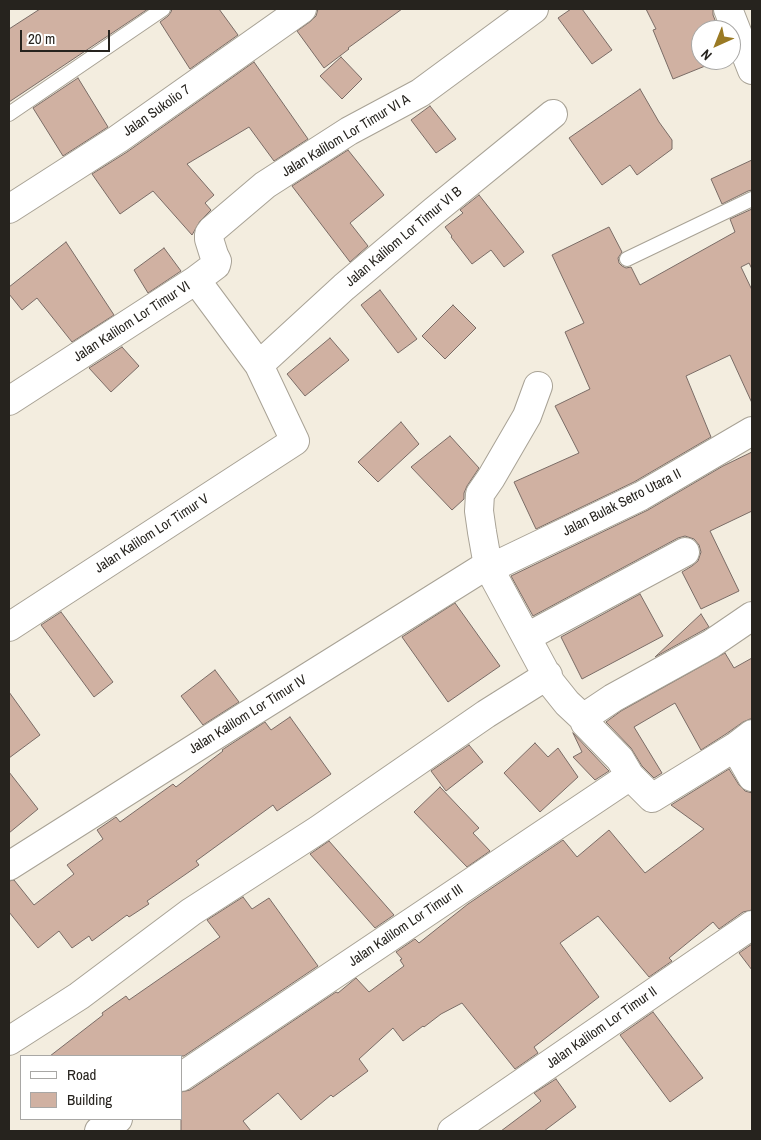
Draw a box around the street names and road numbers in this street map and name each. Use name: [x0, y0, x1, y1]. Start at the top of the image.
street label: Jalan Sukolio 7: [120, 82, 194, 140]
street label: Jalan Kalilom Lor Timur VI A: [279, 91, 413, 181]
street label: Jalan Kalilom Lor Timur VI B: [342, 183, 466, 291]
street label: Jalan Kalilom Lor Timur VI: [71, 278, 193, 366]
street label: Jalan Bulak Setro Utara II: [560, 466, 684, 540]
street label: Jalan Kalilom Lor Timur V: [92, 491, 212, 577]
street label: Jalan Kalilom Lor Timur IV: [186, 672, 310, 758]
street label: Jalan Kalilom Lor Timur III: [346, 881, 466, 971]
street label: Jalan Kalilom Lor Timur II: [543, 983, 661, 1073]

